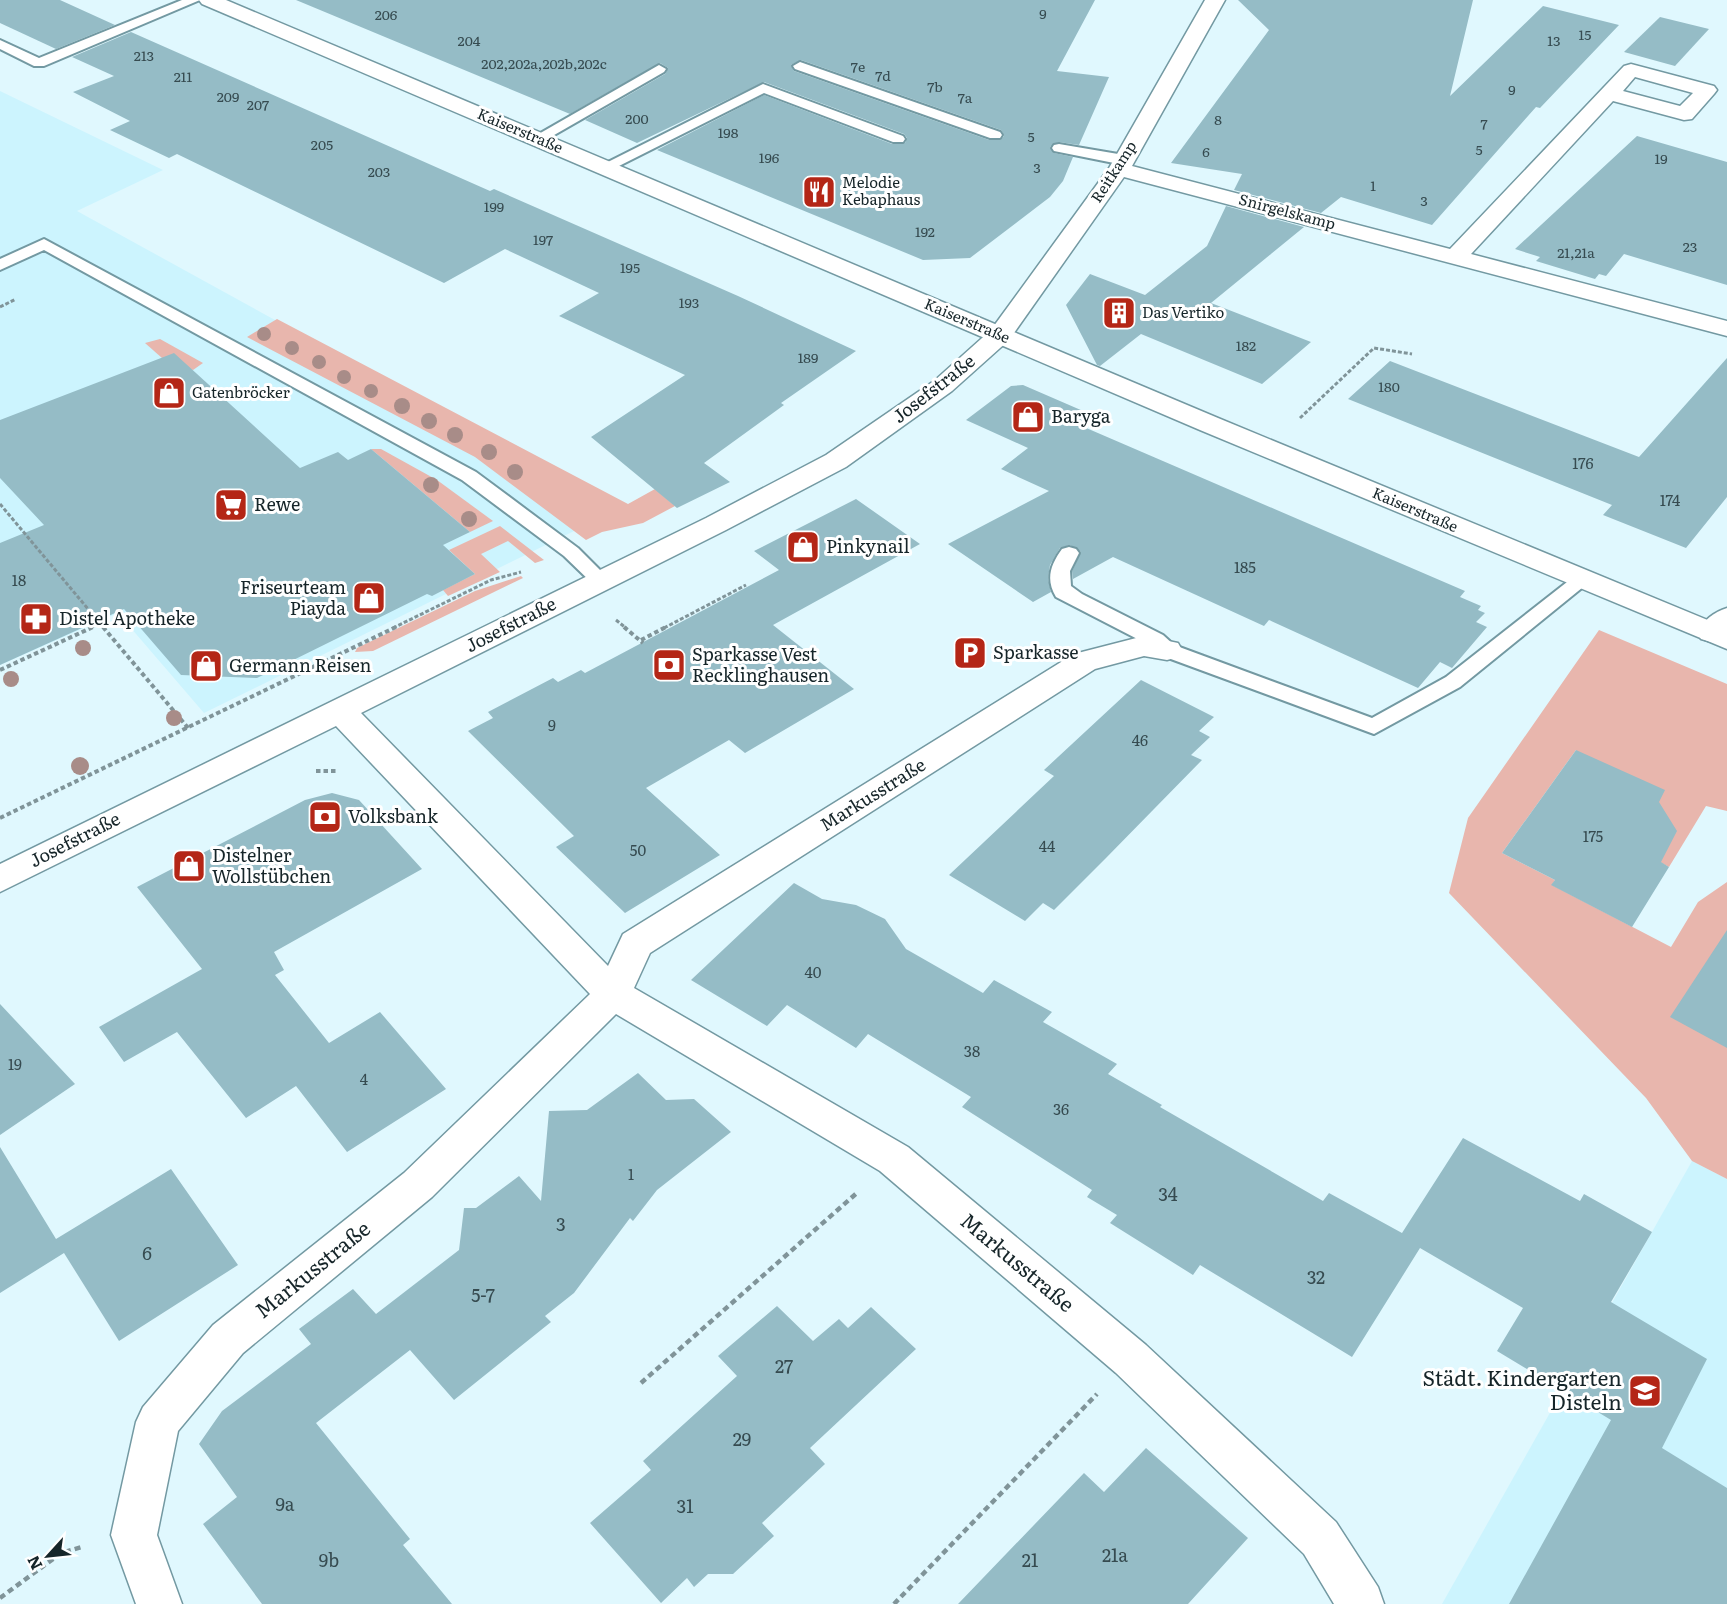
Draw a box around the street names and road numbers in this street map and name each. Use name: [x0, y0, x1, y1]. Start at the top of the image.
street label: Kaiserstraße: [474, 101, 567, 158]
street label: Reitkamp: [1084, 136, 1141, 207]
street label: Snirgelskamp: [1237, 187, 1338, 234]
street label: Kaiserstraße: [921, 291, 1014, 348]
street label: Josefstraße: [886, 347, 980, 429]
street label: Kaiserstraße: [1369, 480, 1462, 537]
street label: Josefstraße: [460, 589, 560, 658]
street label: Markusstraße: [814, 750, 930, 837]
street label: Josefstraße: [24, 804, 124, 873]
street label: Markusstraße: [955, 1204, 1082, 1318]
street label: Markusstraße: [247, 1212, 376, 1324]

